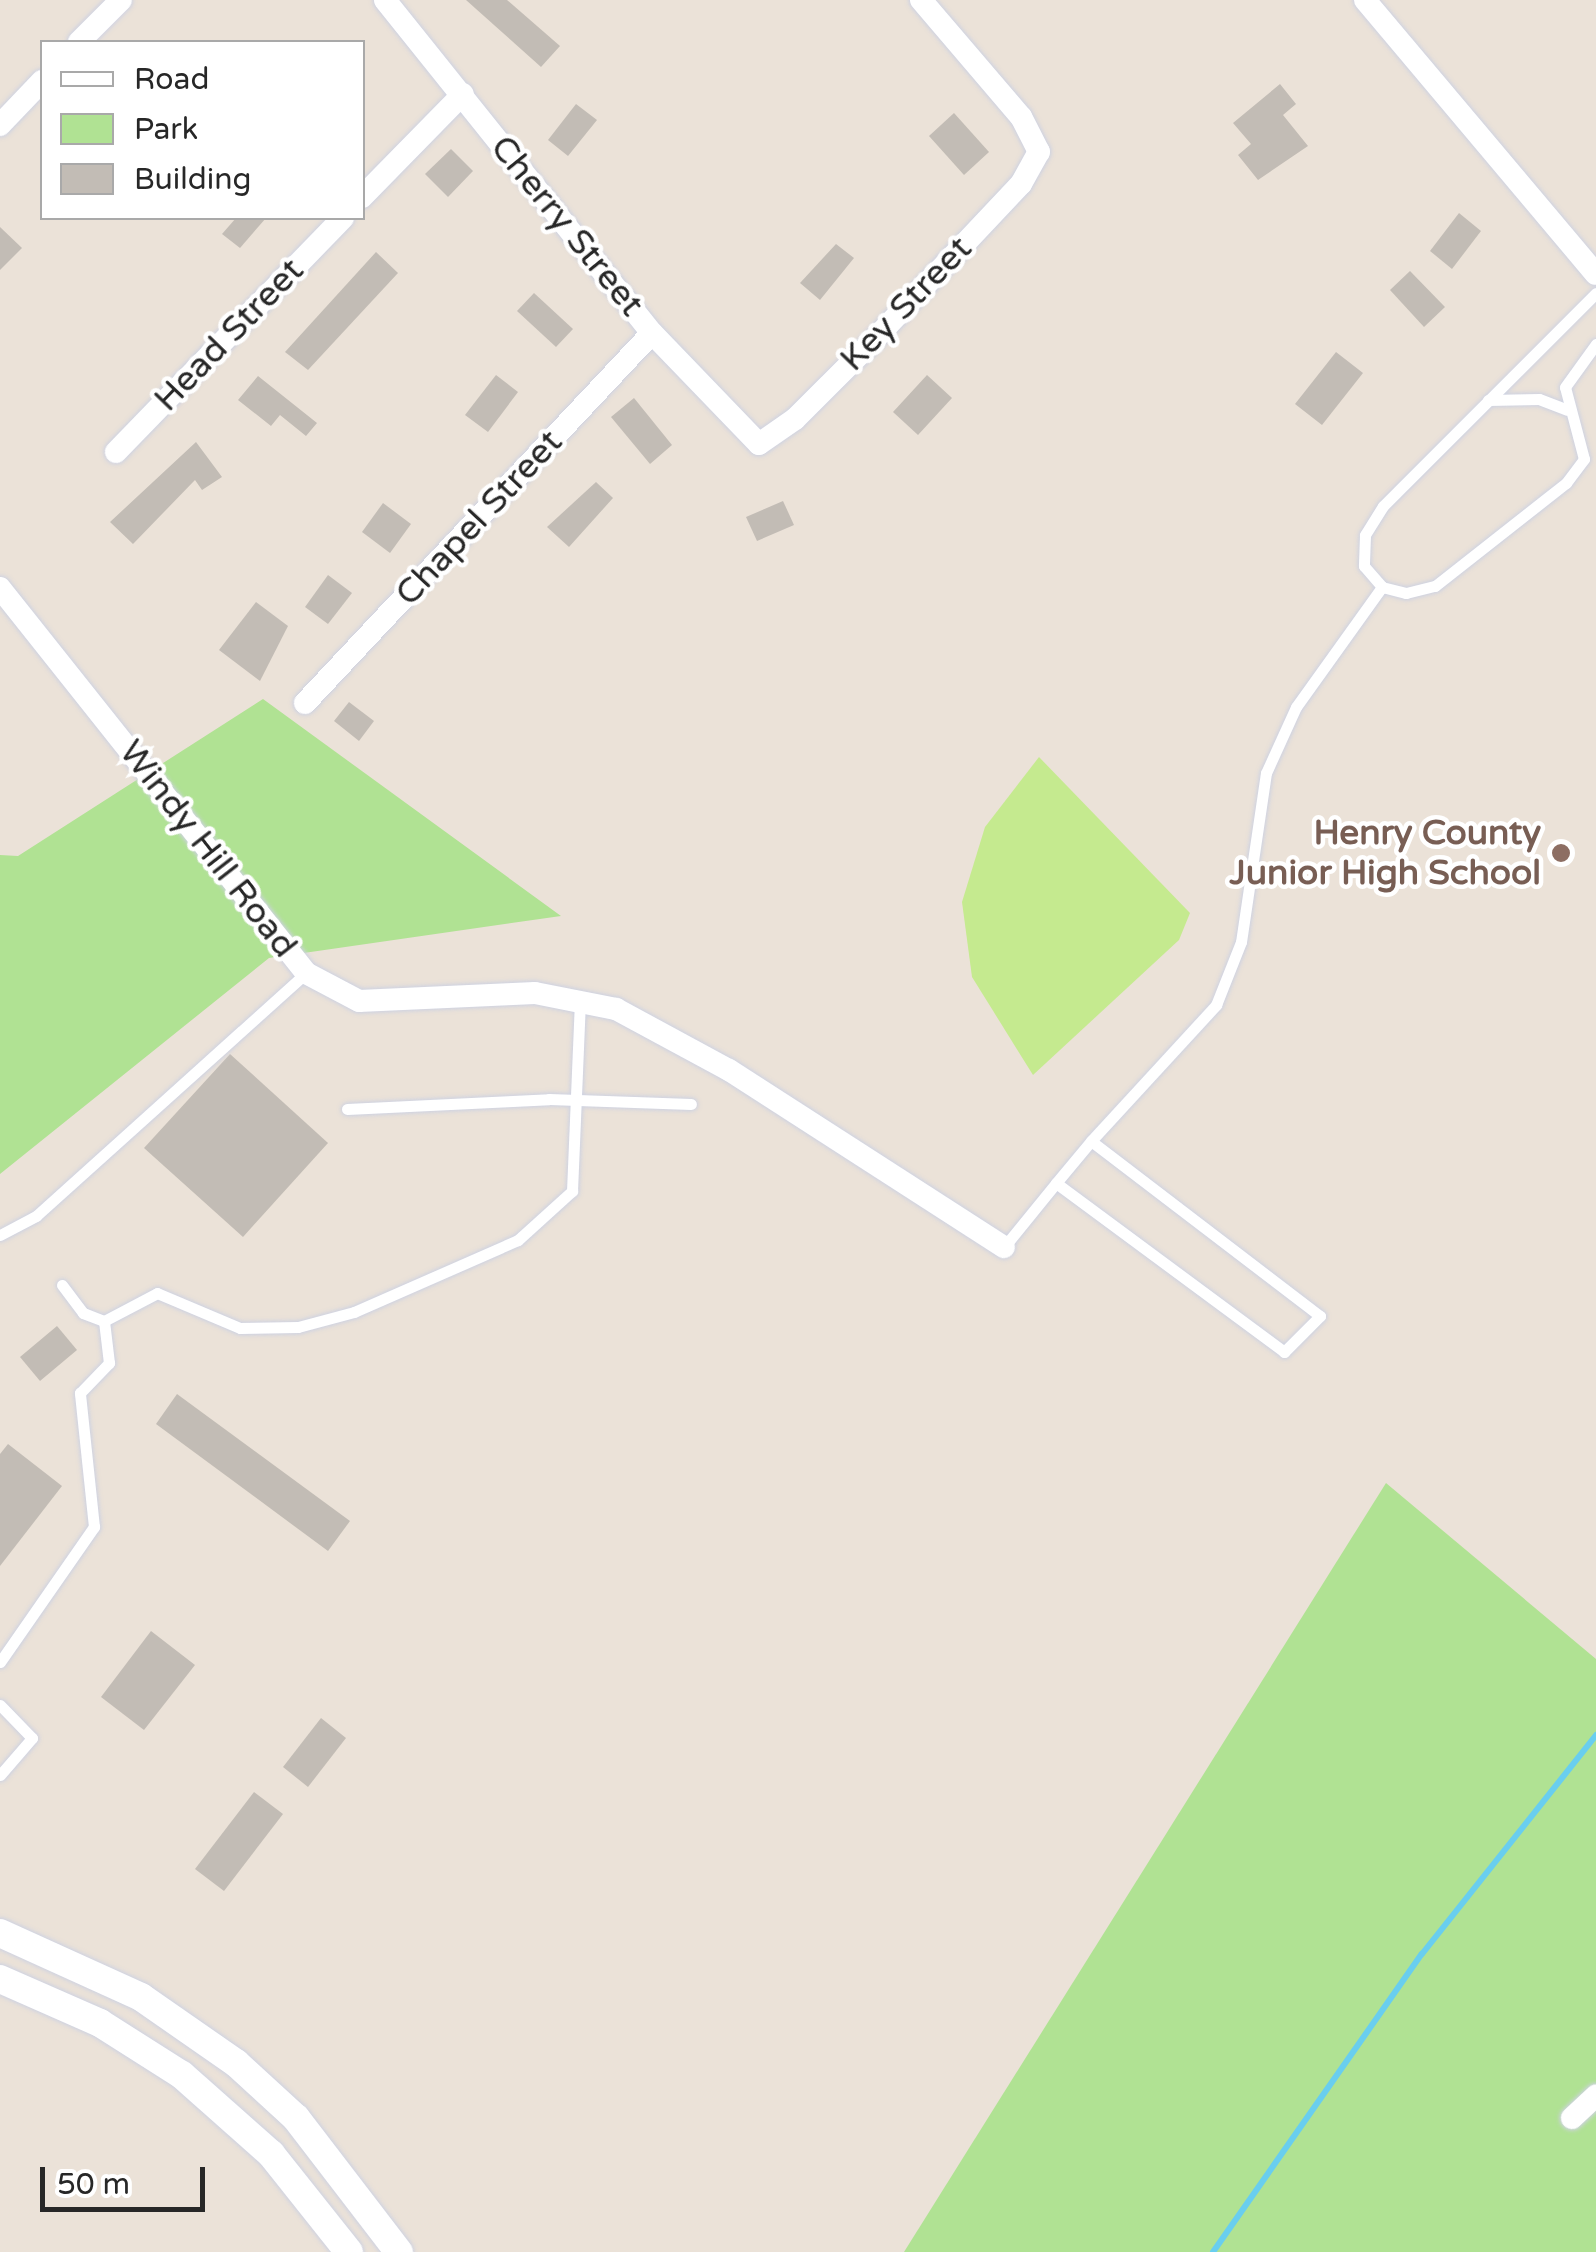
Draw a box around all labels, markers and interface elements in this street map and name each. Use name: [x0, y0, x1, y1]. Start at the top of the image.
legend: [40, 40, 365, 220]
text: Road: [134, 61, 209, 98]
text: Park: [134, 111, 198, 148]
street label: Cherry Street: [481, 127, 653, 325]
text: Building: [134, 161, 251, 198]
street label: Key Street: [831, 228, 981, 380]
street label: Head Street: [146, 250, 312, 420]
street label: Chapel Street: [387, 421, 571, 615]
street label: Windy Hill Road: [110, 732, 306, 966]
place label: Henry County Junior High School: [1229, 812, 1541, 894]
marker: Henry County Junior High School: [1550, 842, 1572, 864]
scale bar: [45, 2147, 210, 2209]
text: 50 m: [57, 2166, 130, 2203]

